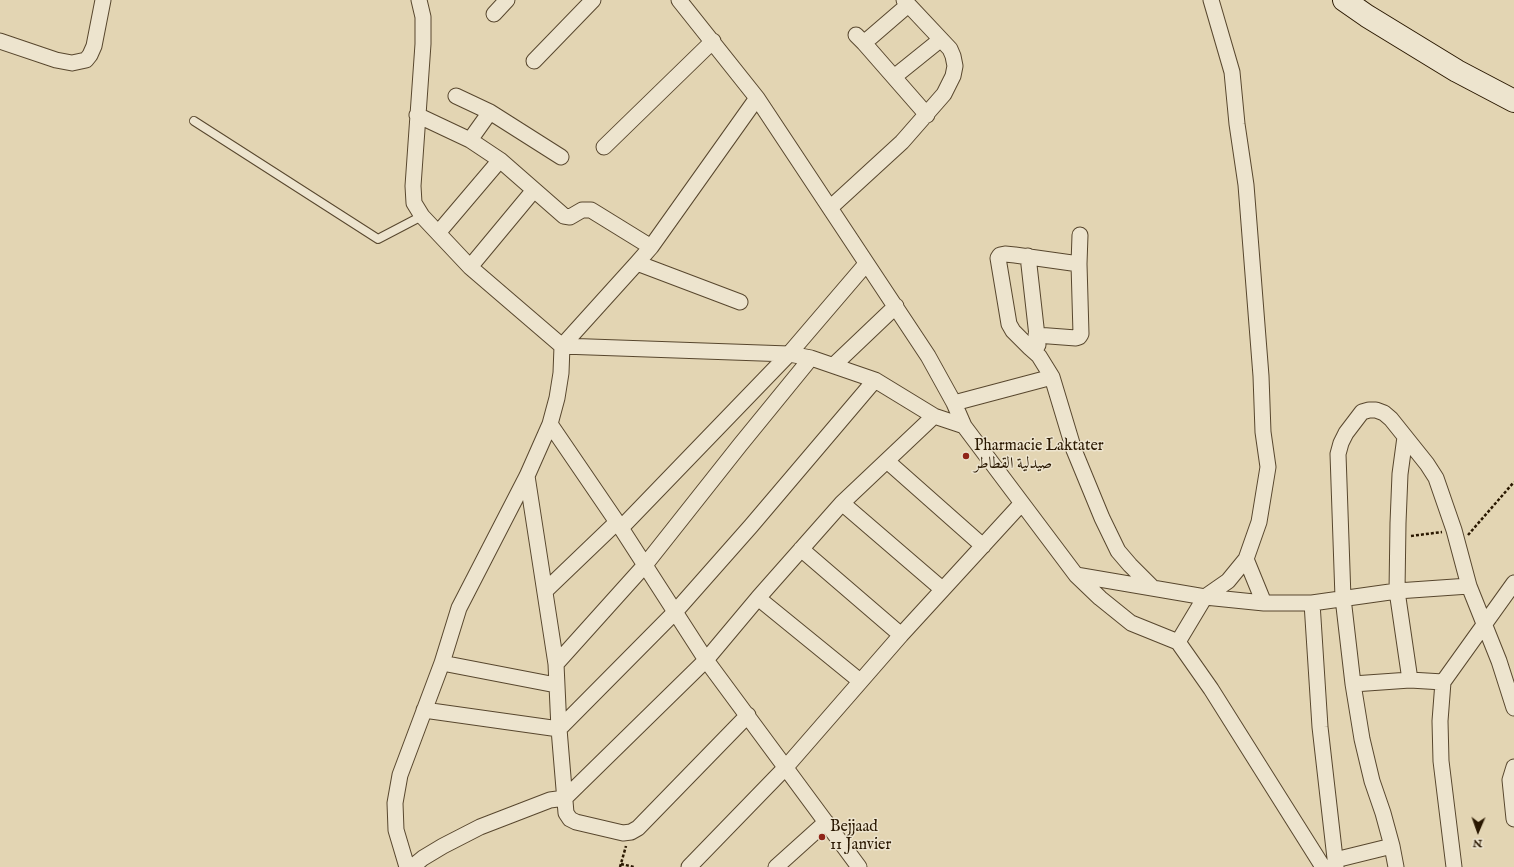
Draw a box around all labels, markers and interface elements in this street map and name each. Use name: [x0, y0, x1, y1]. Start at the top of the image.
place label: Pharmacie Laktater صيدلية القطاطر: [974, 437, 1104, 475]
marker: Pharmacie Laktater صيدلية القطاطر: [961, 451, 971, 461]
north arrow: [1458, 811, 1498, 851]
place label: Bejjaad 11 Janvier: [830, 818, 891, 856]
marker: Bejjaad 11 Janvier: [817, 832, 827, 842]
text: N: [1473, 836, 1483, 850]

